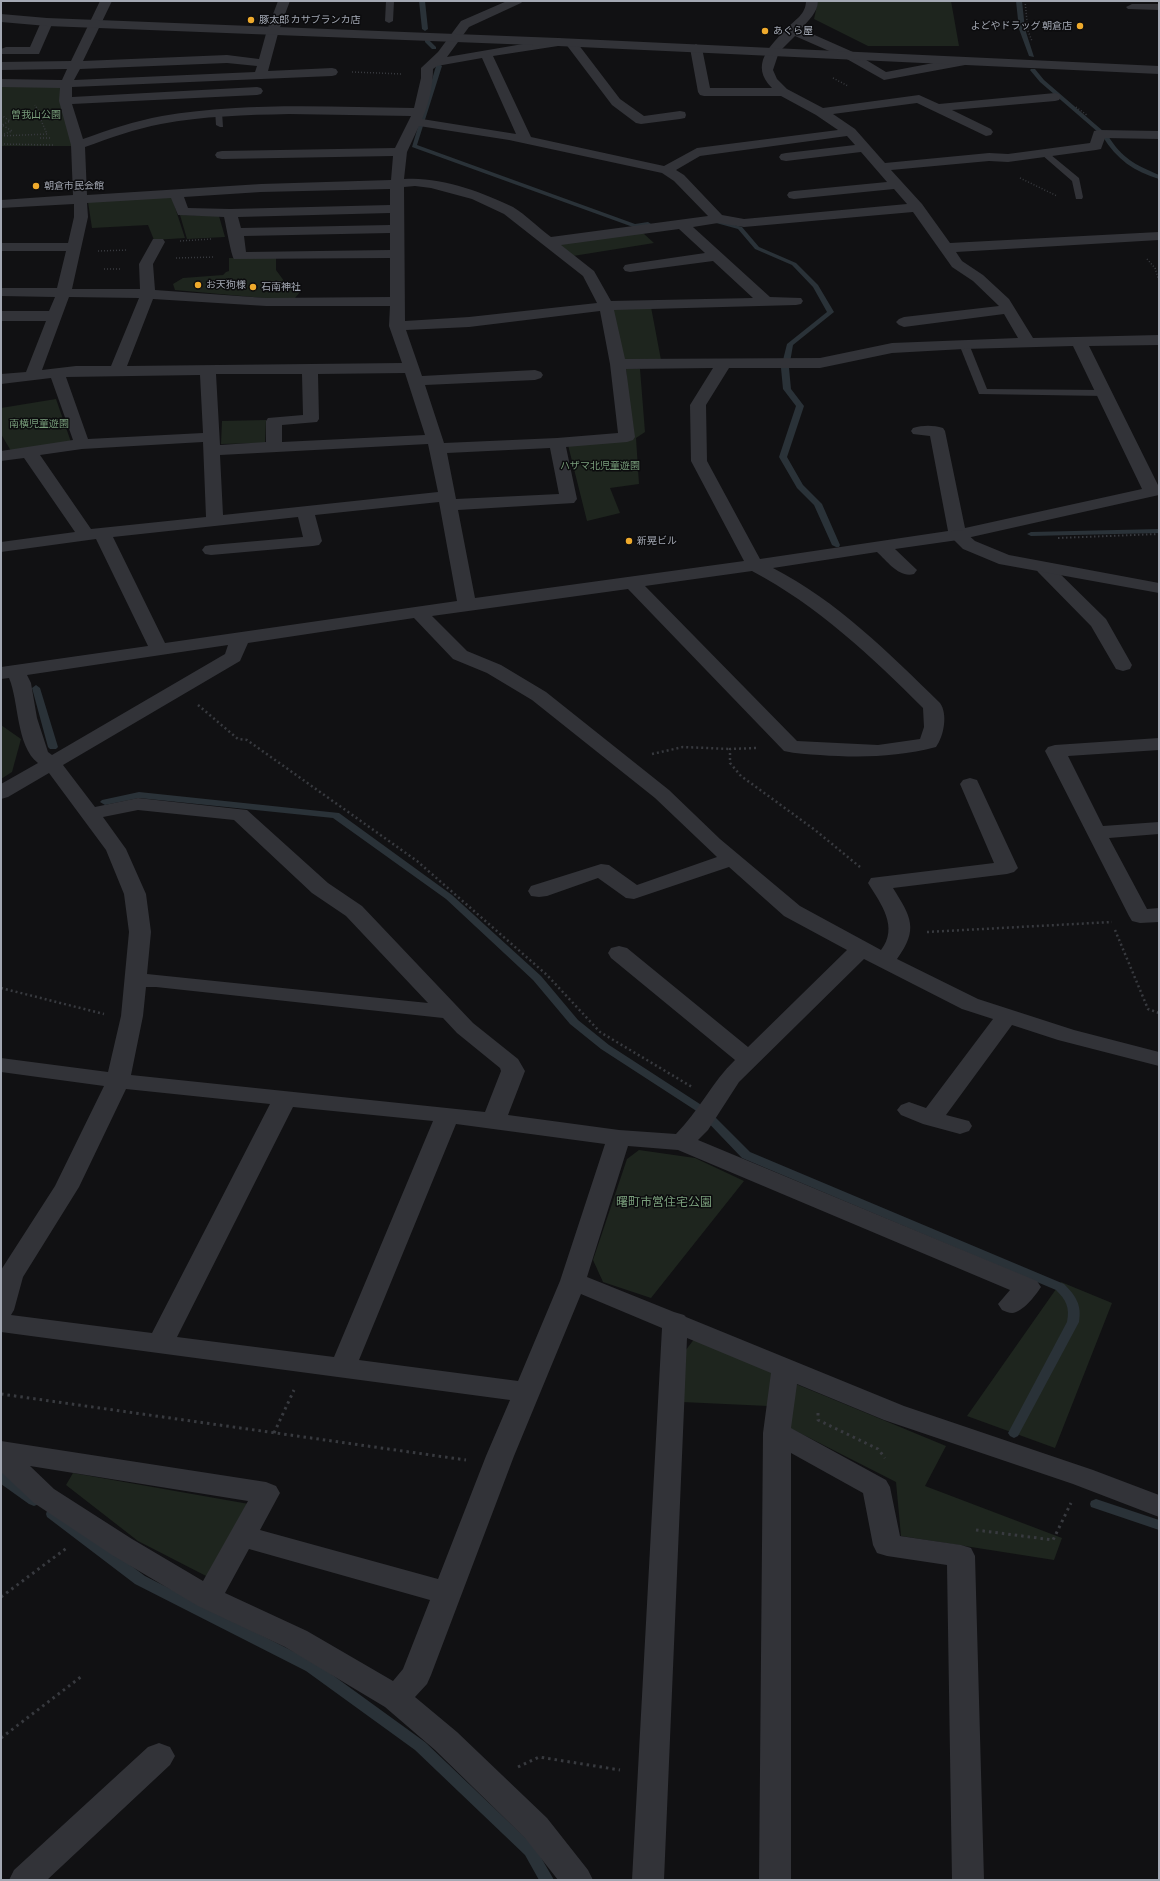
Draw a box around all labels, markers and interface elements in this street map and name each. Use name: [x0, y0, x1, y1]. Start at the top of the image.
place label: 豚太郎 カサブランカ店: [259, 14, 361, 26]
marker: 豚太郎 カサブランカ店: [246, 15, 256, 25]
place label: よどやドラッグ 朝倉店: [970, 20, 1072, 32]
marker: よどやドラッグ 朝倉店: [1075, 21, 1085, 31]
place label: あぐら屋: [773, 25, 813, 37]
marker: あぐら屋: [760, 26, 770, 36]
park label: 曽我山公園: [11, 109, 61, 121]
place label: 朝倉市民会館: [44, 180, 104, 192]
marker: 朝倉市民会館: [31, 181, 41, 191]
place label: お天狗様: [206, 279, 246, 291]
marker: お天狗様: [193, 280, 203, 290]
place label: 石南神社: [261, 281, 301, 293]
marker: 石南神社: [248, 282, 258, 292]
park label: 南横児童遊園: [9, 418, 69, 430]
park label: ハザマ北児童遊園: [560, 460, 640, 472]
place label: 新晃ビル: [637, 535, 677, 547]
marker: 新晃ビル: [624, 536, 634, 546]
park label: 曙町市営住宅公園: [616, 1196, 712, 1210]

